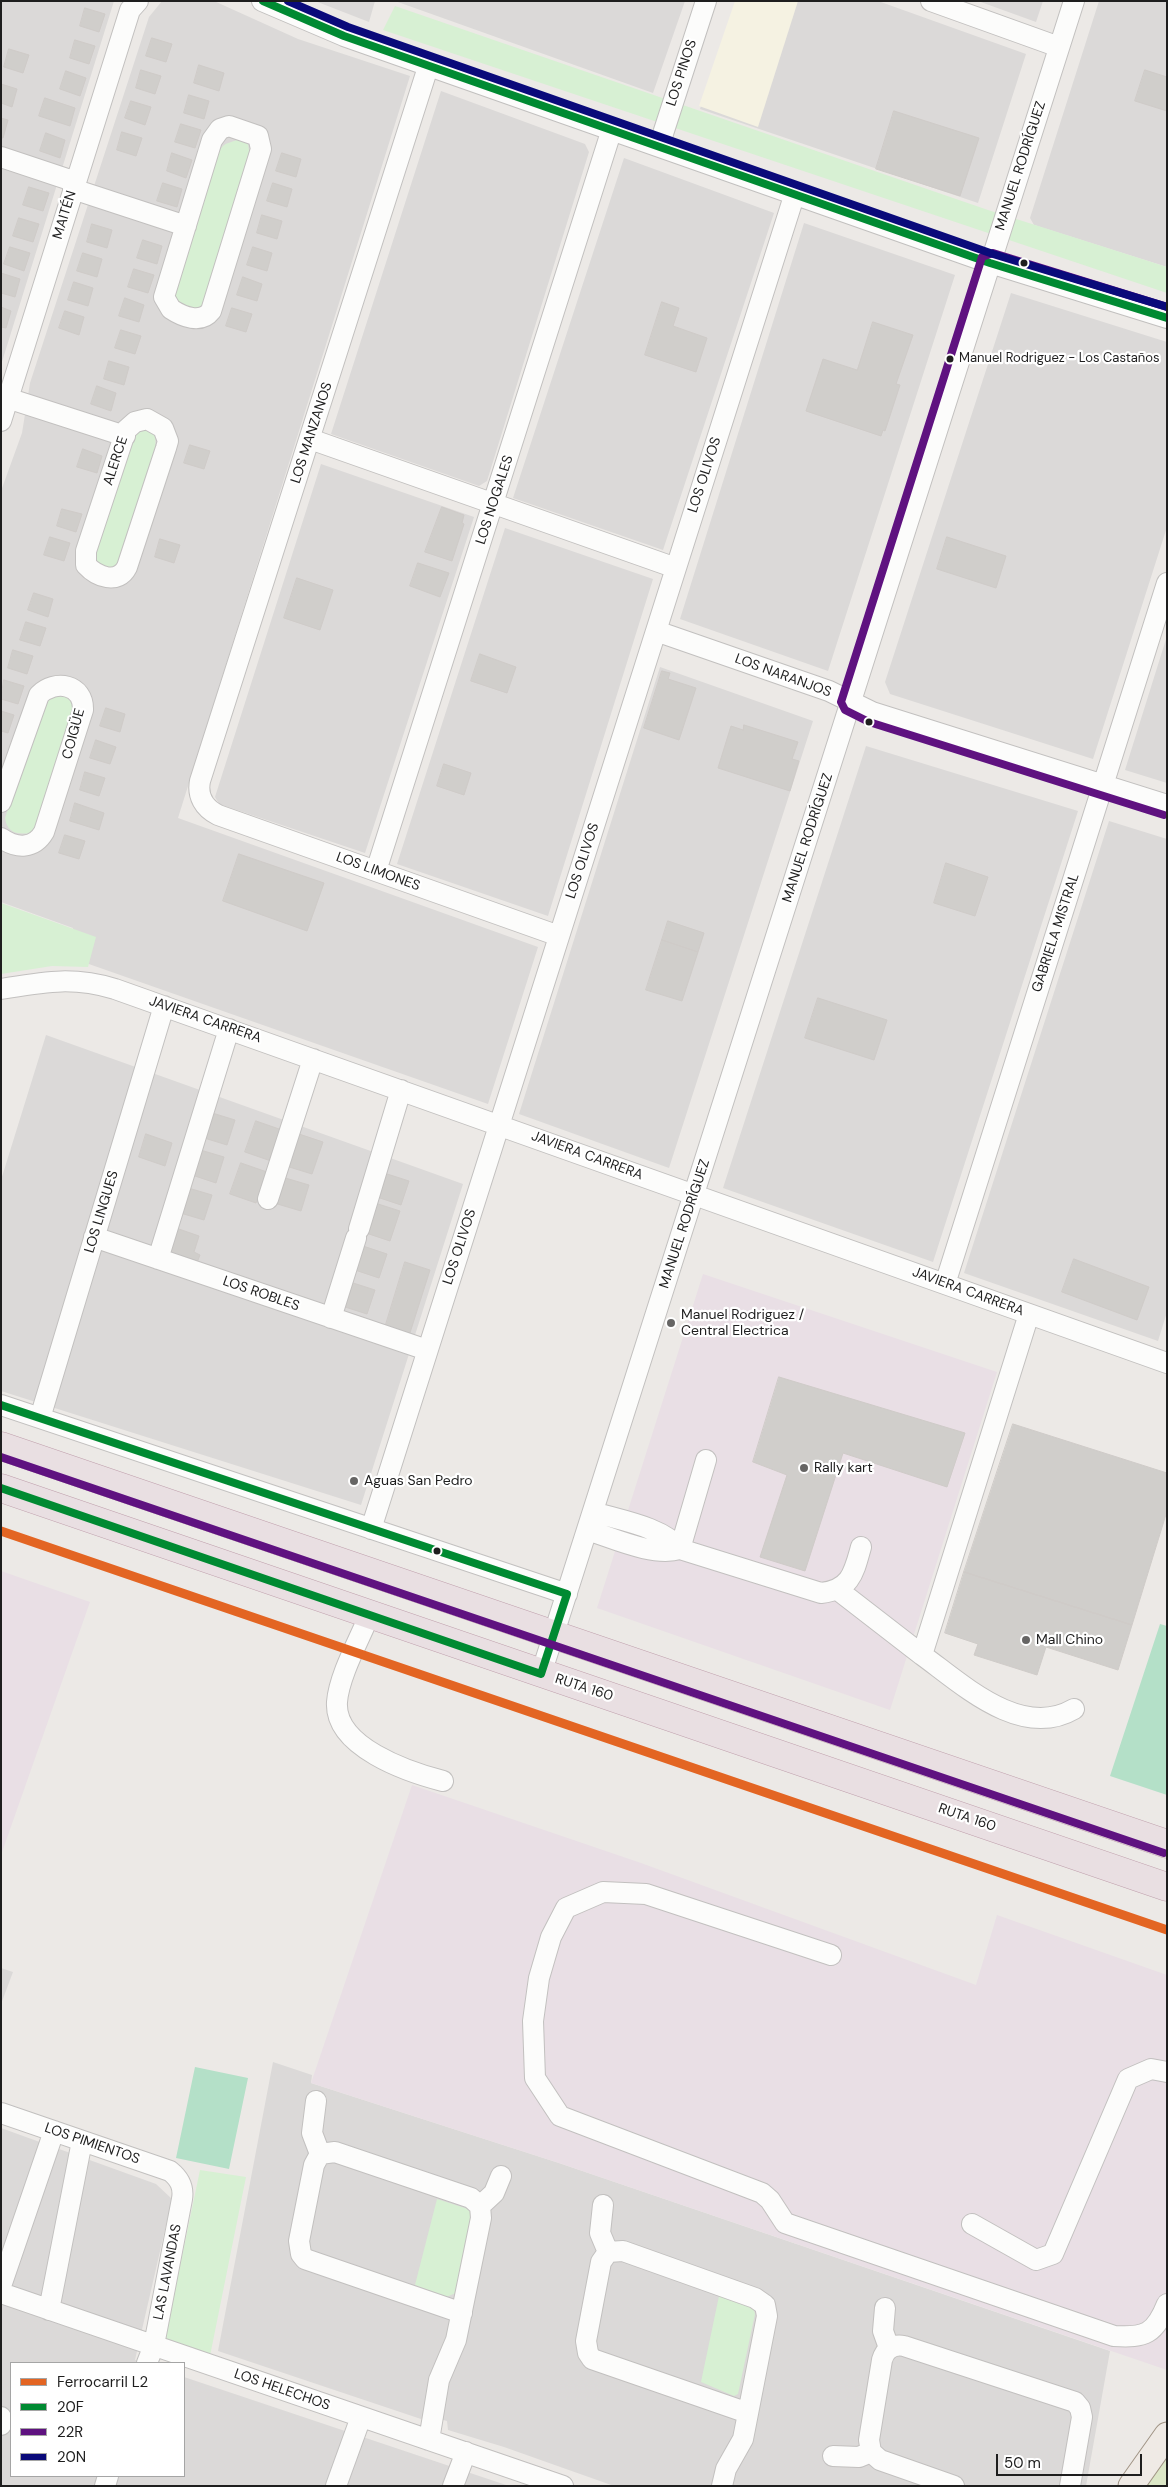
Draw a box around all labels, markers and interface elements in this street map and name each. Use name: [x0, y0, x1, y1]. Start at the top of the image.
street label: LOS PINOS: [663, 38, 701, 108]
street label: MANUEL RODRÍGUEZ: [992, 99, 1050, 233]
street label: MAITÉN: [50, 189, 80, 241]
unlabelled marker: [1019, 258, 1029, 268]
place label: Manuel Rodriguez - Los Castaños: [959, 351, 1160, 367]
marker: Manuel Rodriguez - Los Castaños: [945, 354, 955, 364]
street label: LOS MANZANOS: [288, 380, 336, 486]
street label: ALERCE: [100, 434, 132, 488]
street label: LOS OLIVOS: [685, 435, 725, 515]
street label: LOS NOGALES: [473, 453, 517, 547]
street label: LOS NARANJOS: [732, 651, 834, 701]
street label: COIGÜE: [59, 707, 89, 761]
unlabelled marker: [864, 717, 874, 727]
street label: MANUEL RODRÍGUEZ: [779, 771, 837, 905]
street label: LOS OLIVOS: [563, 821, 603, 901]
street label: LOS LIMONES: [334, 849, 422, 895]
street label: GABRIELA MISTRAL: [1029, 871, 1083, 995]
street label: JAVIERA CARRERA: [147, 993, 263, 1047]
street label: JAVIERA CARRERA: [529, 1128, 645, 1184]
street label: MANUEL RODRÍGUEZ: [656, 1157, 714, 1291]
street label: LOS LINGUES: [81, 1169, 123, 1255]
street label: LOS OLIVOS: [440, 1207, 480, 1287]
street label: JAVIERA CARRERA: [910, 1264, 1026, 1320]
street label: LOS ROBLES: [220, 1273, 302, 1315]
place label: Manuel Rodriguez / Central Electrica: [681, 1307, 804, 1340]
marker: Manuel Rodriguez / Central Electrica: [665, 1317, 677, 1329]
place label: Rally kart: [814, 1460, 873, 1476]
marker: Rally kart: [798, 1462, 810, 1474]
place label: Aguas San Pedro: [364, 1473, 473, 1489]
marker: Aguas San Pedro: [348, 1475, 360, 1487]
unlabelled marker: [432, 1546, 442, 1556]
place label: Mall Chino: [1036, 1632, 1103, 1648]
marker: Mall Chino: [1020, 1634, 1032, 1646]
street label: RUTA 160: [553, 1671, 615, 1705]
street label: RUTA 160: [936, 1800, 998, 1836]
street label: LOS PIMIENTOS: [42, 2120, 142, 2168]
street label: LAS LAVANDAS: [150, 2223, 186, 2321]
legend: [10, 2362, 185, 2477]
street label: LOS HELECHOS: [232, 2366, 332, 2414]
text: Ferrocarril L2: [57, 2372, 148, 2392]
text: 20F: [57, 2397, 84, 2417]
text: 22R: [57, 2422, 83, 2442]
scale bar: [998, 2444, 1144, 2476]
text: 20N: [57, 2447, 86, 2467]
text: 50 m: [1004, 2453, 1041, 2473]

